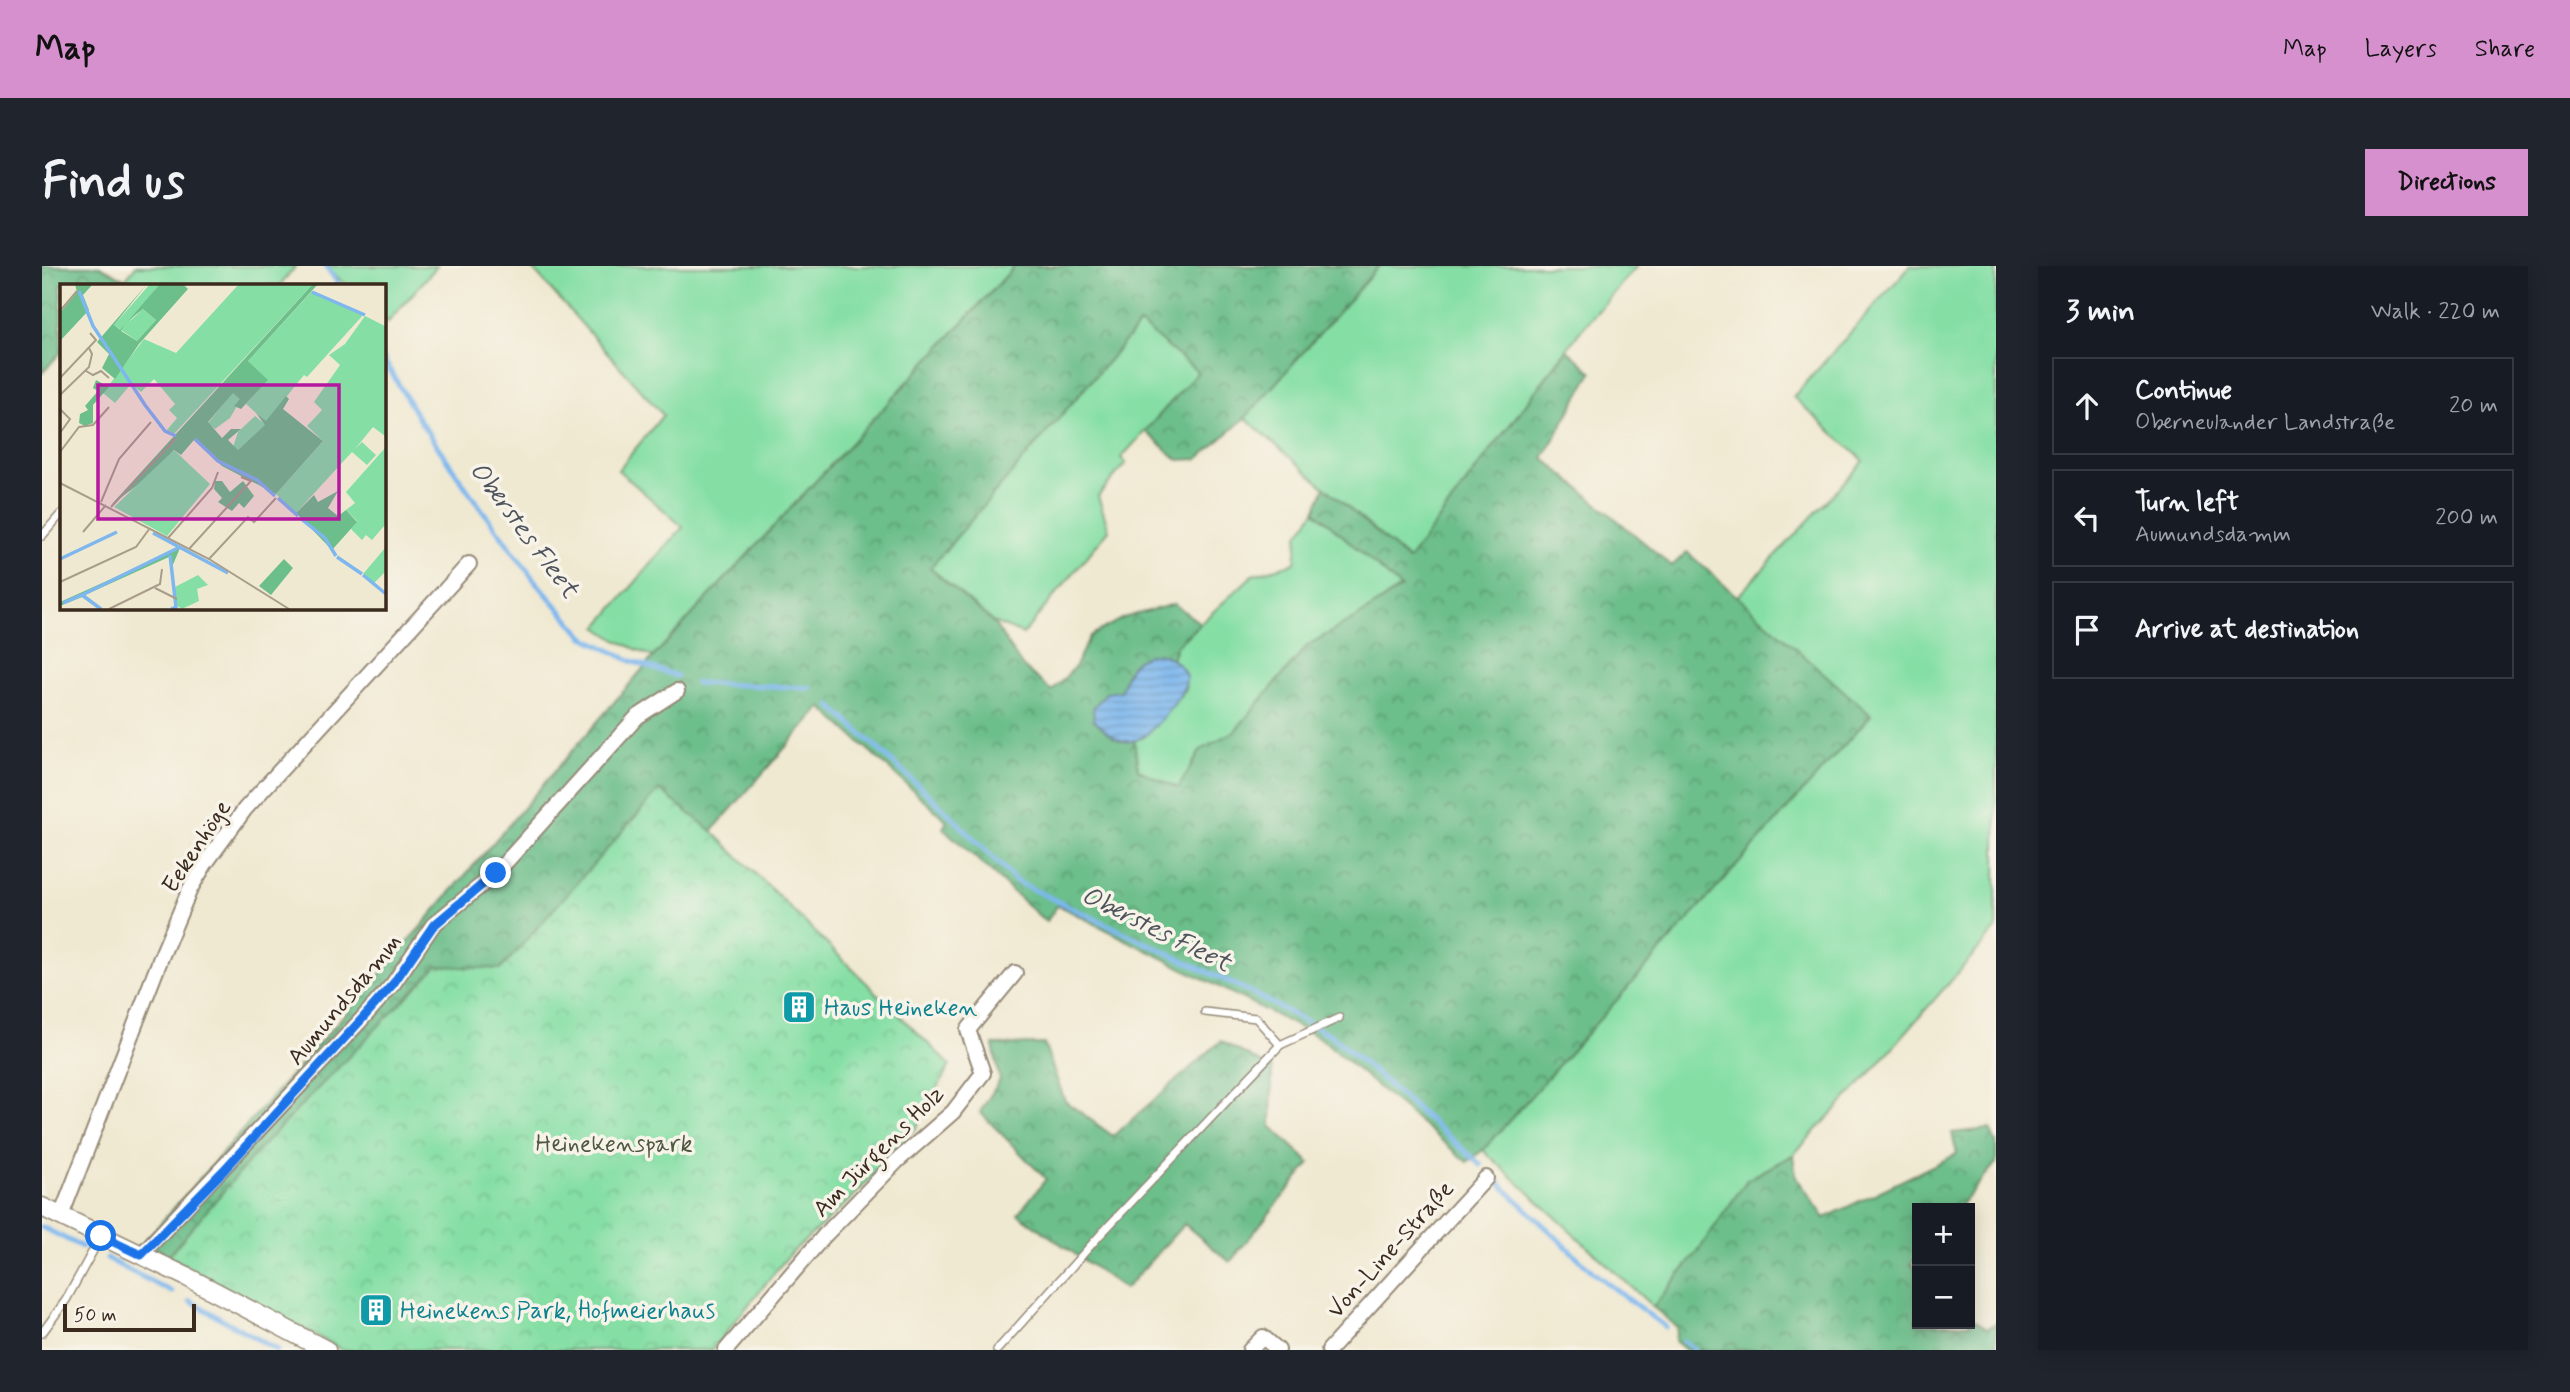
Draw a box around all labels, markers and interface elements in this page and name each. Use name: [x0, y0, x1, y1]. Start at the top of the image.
text: Map: [35, 27, 95, 71]
text: Map: [2283, 34, 2327, 65]
text: Layers: [2365, 34, 2437, 65]
text: Share: [2475, 34, 2535, 65]
button: Directions: [2365, 149, 2528, 216]
text: Find us: [42, 150, 185, 215]
inset map: [60, 284, 385, 609]
text: 3 min: [2066, 292, 2135, 331]
text: Walk · 220 m: [2371, 297, 2500, 327]
text: Continue: [2135, 374, 2232, 408]
icon: ahead: [2068, 387, 2106, 425]
text: 20 m: [2449, 391, 2498, 421]
text: Oberneulander Landstraße: [2135, 408, 2395, 438]
water label: Oberstes Fleet: [461, 455, 587, 607]
text: Turn left: [2135, 486, 2239, 520]
icon: left: [2068, 499, 2106, 537]
text: 200 m: [2435, 503, 2498, 533]
text: Aumundsdamm: [2135, 520, 2291, 550]
icon: arrive: [2068, 611, 2106, 649]
text: Arrive at destination: [2135, 613, 2359, 647]
street label: Eekenhöge: [156, 794, 239, 899]
route end: [480, 857, 511, 888]
water label: Oberstes Fleet: [1076, 879, 1238, 981]
street label: Aumundsdamm: [281, 928, 409, 1072]
building icon: Haus Heineken: [780, 988, 818, 1026]
place label: Haus Heineken: [824, 993, 978, 1024]
street label: Am Jürgens Holz: [807, 1079, 954, 1227]
park label: Heinekenspark: [535, 1129, 693, 1160]
street label: Von-Line-Straße: [1321, 1174, 1461, 1325]
map controls: [1912, 1203, 1975, 1329]
button: +: [1912, 1203, 1975, 1266]
route start: [85, 1220, 116, 1251]
button: −: [1912, 1266, 1975, 1329]
building icon: Heinekens Park, Hofmeierhaus: [357, 1291, 395, 1329]
place label: Heinekens Park, Hofmeierhaus: [400, 1296, 715, 1327]
scale bar: [63, 1301, 196, 1333]
text: 50 m: [74, 1303, 117, 1328]

